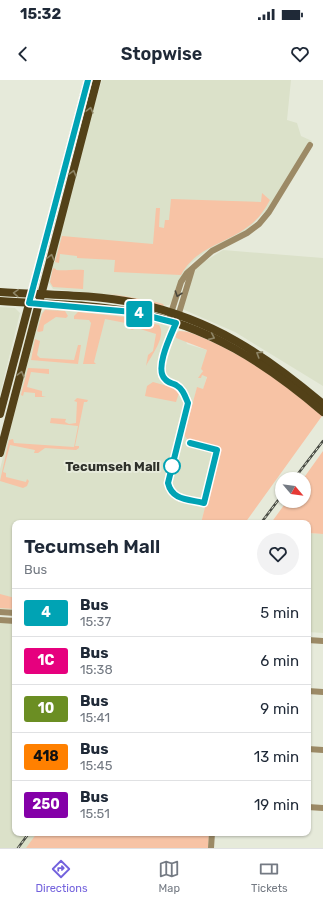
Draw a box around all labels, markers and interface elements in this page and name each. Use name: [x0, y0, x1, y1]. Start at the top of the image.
text: 15:32: [20, 5, 61, 23]
icon: back: [12, 43, 34, 65]
text: Stopwise: [121, 43, 202, 65]
icon: heart: [289, 43, 311, 65]
one-way arrow: [85, 106, 93, 113]
one-way arrow: [68, 169, 77, 176]
one-way arrow: [46, 254, 55, 261]
one-way arrow: [13, 288, 19, 297]
one-way arrow: [174, 290, 182, 297]
line badge: 4: [126, 301, 152, 327]
text: 4: [134, 305, 144, 322]
one-way arrow: [208, 333, 215, 341]
one-way arrow: [256, 351, 263, 359]
one-way arrow: [16, 371, 24, 377]
marker: Tecumseh Mall: [163, 457, 181, 475]
place label: Tecumseh Mall: [65, 459, 160, 474]
north arrow: [275, 472, 311, 508]
map controls: [275, 472, 311, 508]
button: heart: [257, 533, 299, 575]
text: Tecumseh Mall: [24, 535, 160, 558]
text: Bus: [24, 562, 47, 577]
text: Bus: [80, 596, 108, 614]
text: 4: [41, 604, 51, 621]
text: 5 min: [260, 604, 299, 622]
text: 15:37: [80, 614, 111, 629]
text: Bus: [80, 644, 108, 662]
text: 1C: [38, 652, 54, 669]
text: 6 min: [260, 652, 299, 670]
text: 15:38: [80, 662, 113, 677]
text: Bus: [80, 692, 108, 710]
text: 10: [38, 700, 54, 717]
text: 9 min: [260, 700, 299, 718]
text: 15:41: [80, 710, 110, 725]
text: Bus: [80, 740, 108, 758]
text: 418: [33, 748, 59, 765]
text: 13 min: [254, 748, 299, 766]
text: 15:45: [80, 758, 112, 773]
text: Bus: [80, 788, 108, 806]
text: 250: [32, 796, 60, 813]
text: 19 min: [254, 796, 299, 814]
text: 15:51: [80, 806, 110, 821]
tab: Directions: [35, 858, 88, 895]
tab: Map: [158, 858, 180, 895]
tab: Tickets: [251, 858, 288, 895]

